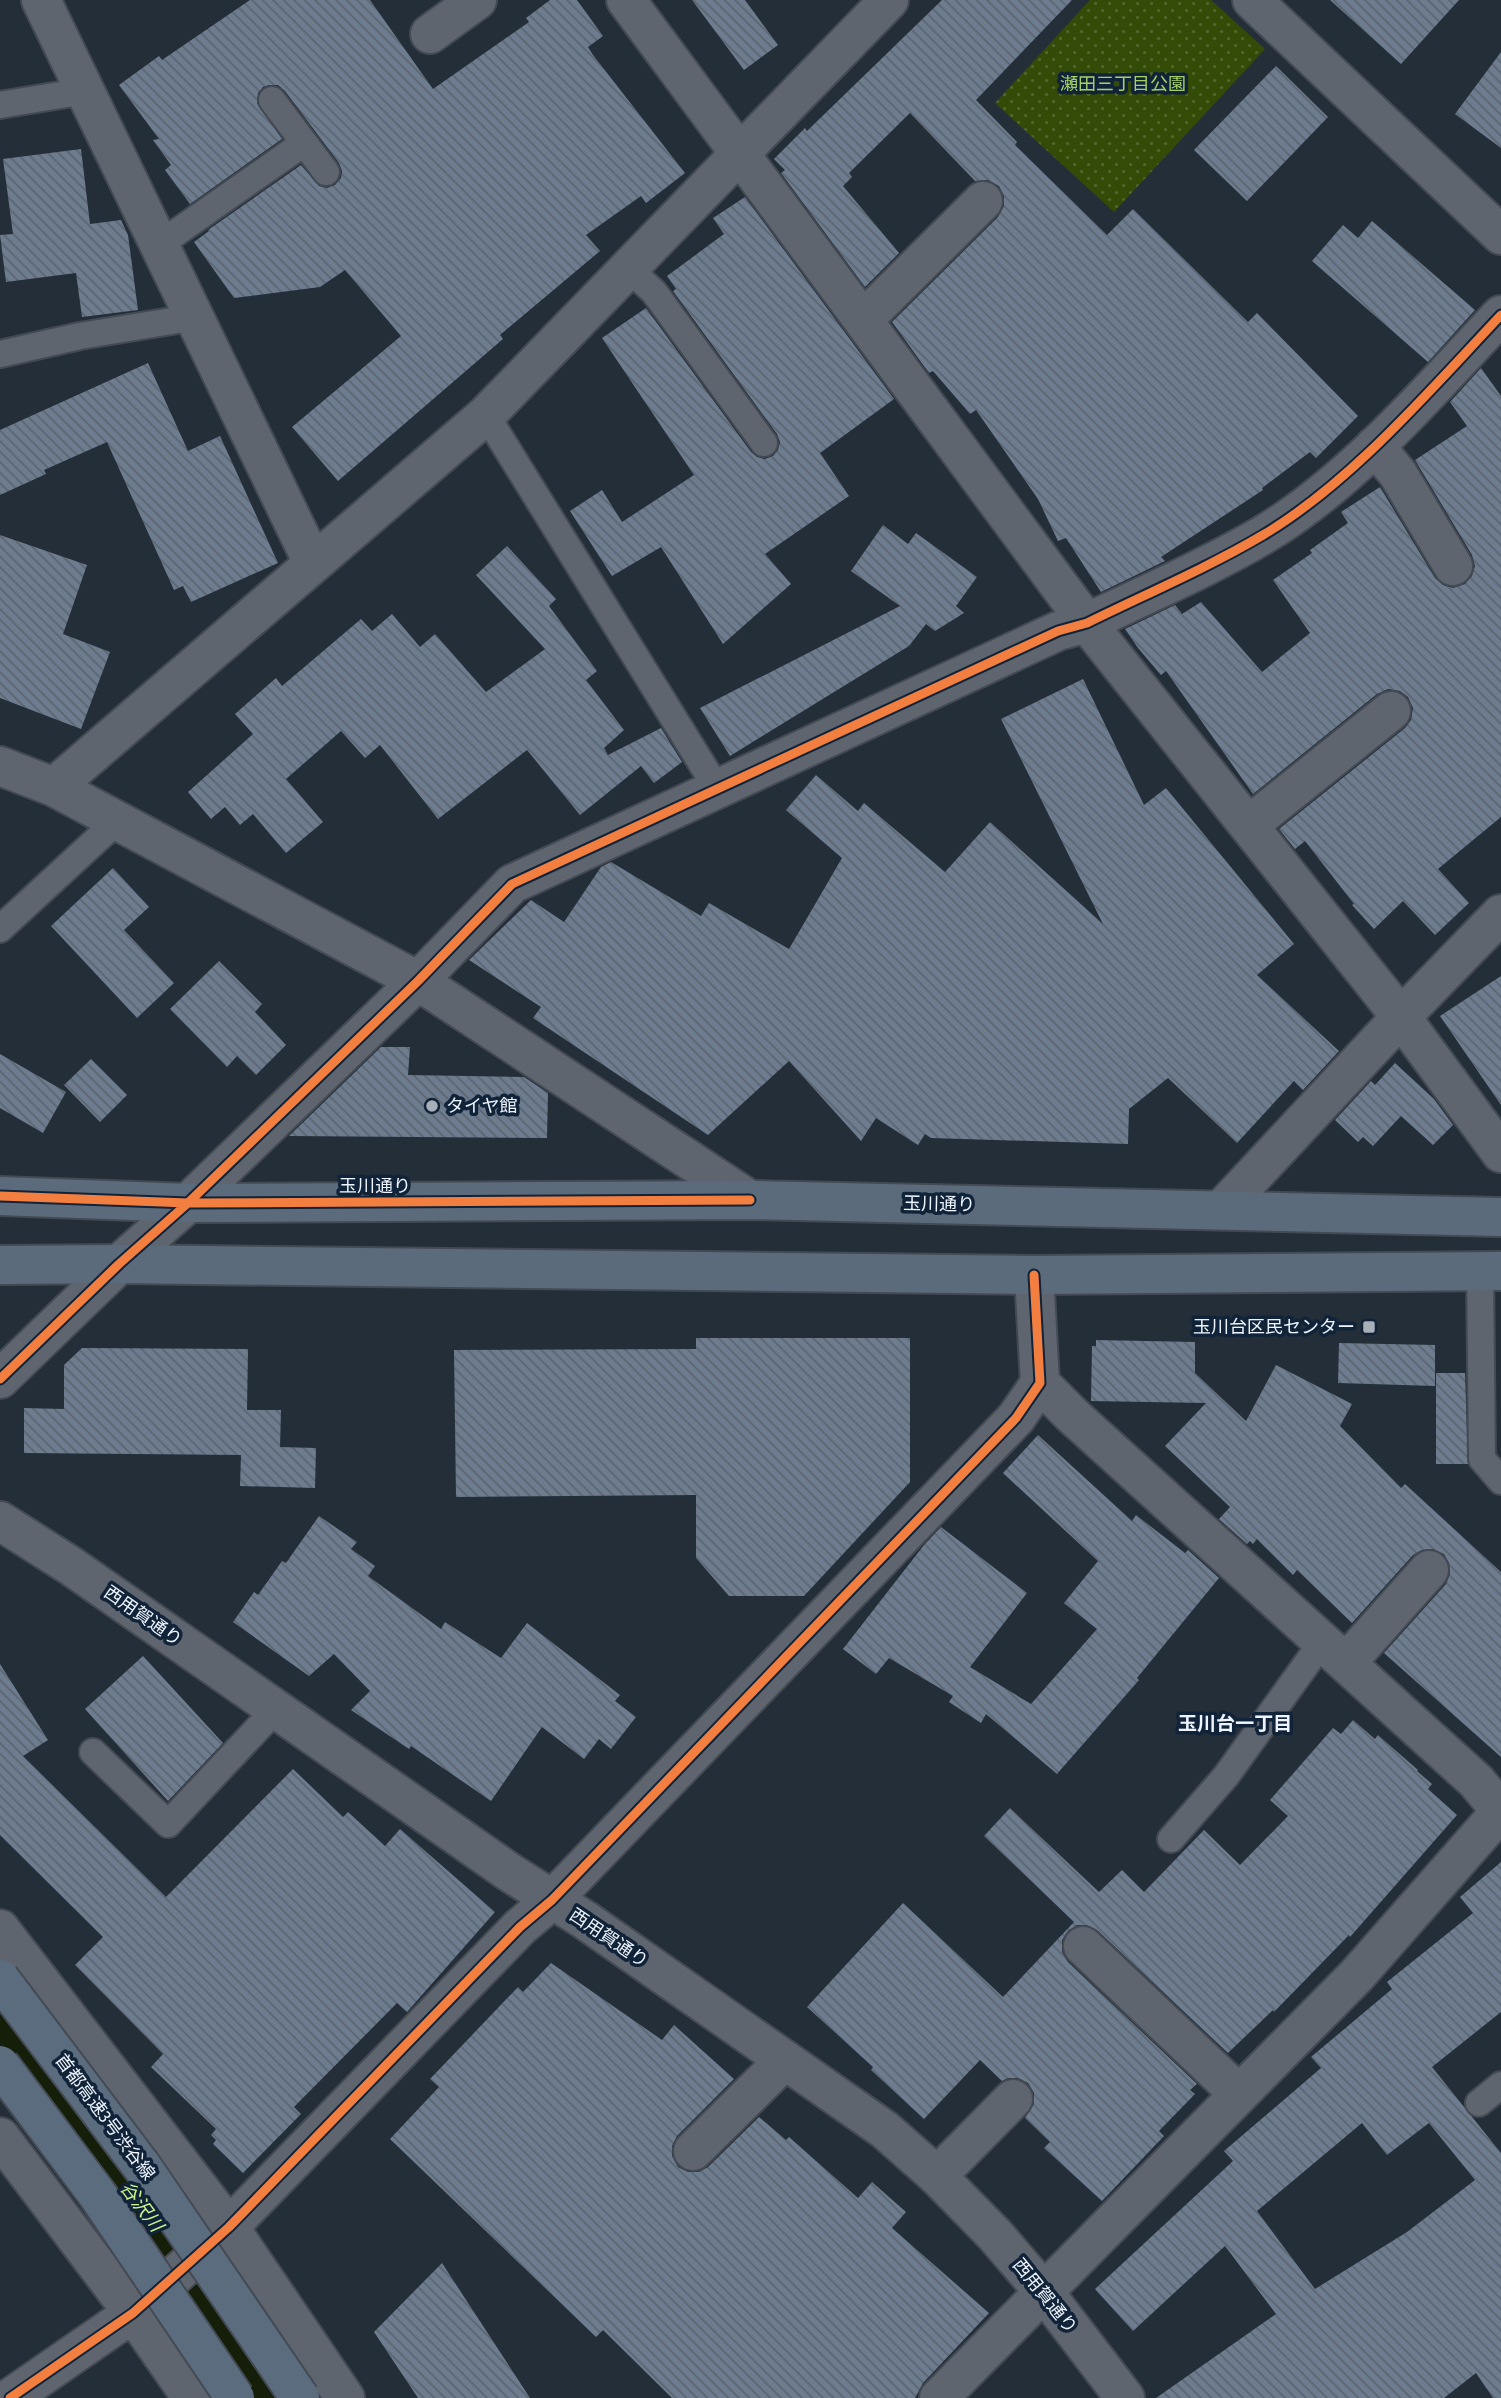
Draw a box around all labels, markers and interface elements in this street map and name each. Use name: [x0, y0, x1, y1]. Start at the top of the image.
park label: 瀬田三丁目公園: [1060, 73, 1186, 95]
place label: タイヤ館: [446, 1095, 517, 1117]
marker: タイヤ館: [424, 1098, 440, 1114]
street label: 玉川通り: [339, 1175, 411, 1197]
street label: 玉川通り: [903, 1192, 975, 1216]
place label: 玉川台区民センター: [1193, 1316, 1355, 1338]
marker: 玉川台区民センター: [1361, 1319, 1377, 1335]
street label: 西用賀通り: [100, 1581, 186, 1651]
district label: 玉川台一丁目: [1178, 1712, 1292, 1735]
street label: 西用賀通り: [566, 1904, 652, 1972]
street label: 首都高速3号渋谷線: [50, 2050, 160, 2184]
water label: 谷沢川: [115, 2177, 169, 2238]
street label: 西用賀通り: [1008, 2254, 1082, 2338]

